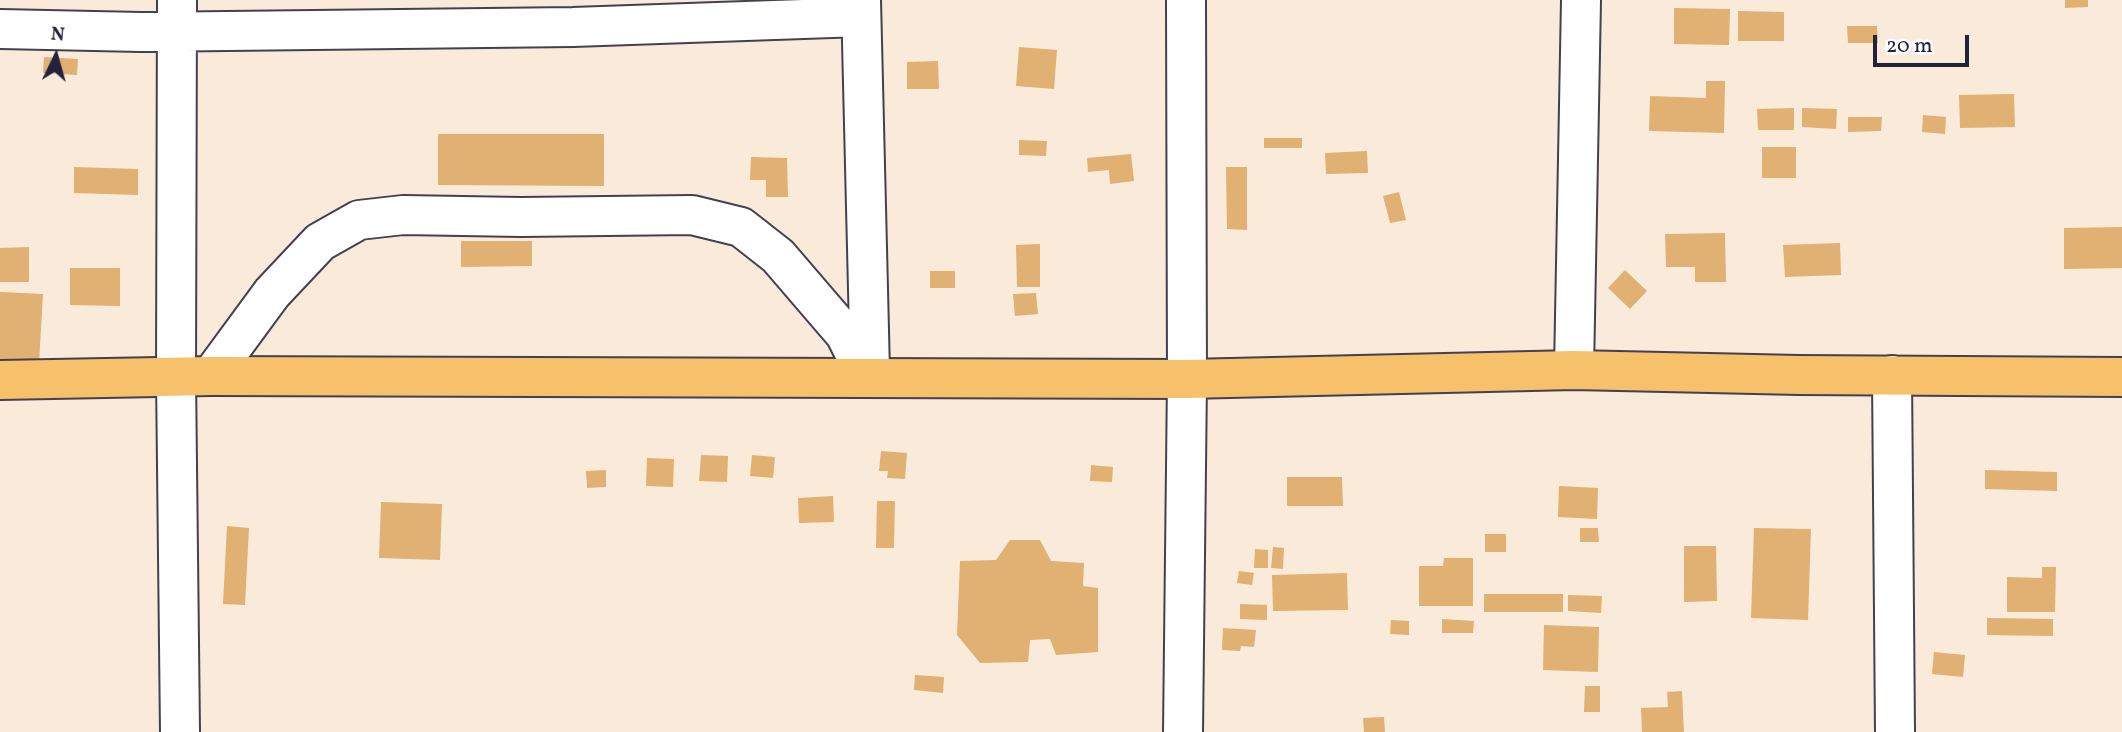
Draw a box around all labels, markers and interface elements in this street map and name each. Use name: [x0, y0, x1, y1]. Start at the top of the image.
north arrow: [21, 21, 91, 91]
scale bar: [1877, 21, 1973, 65]
text: N: [50, 22, 66, 49]
text: 20 m: [1886, 32, 1932, 61]

